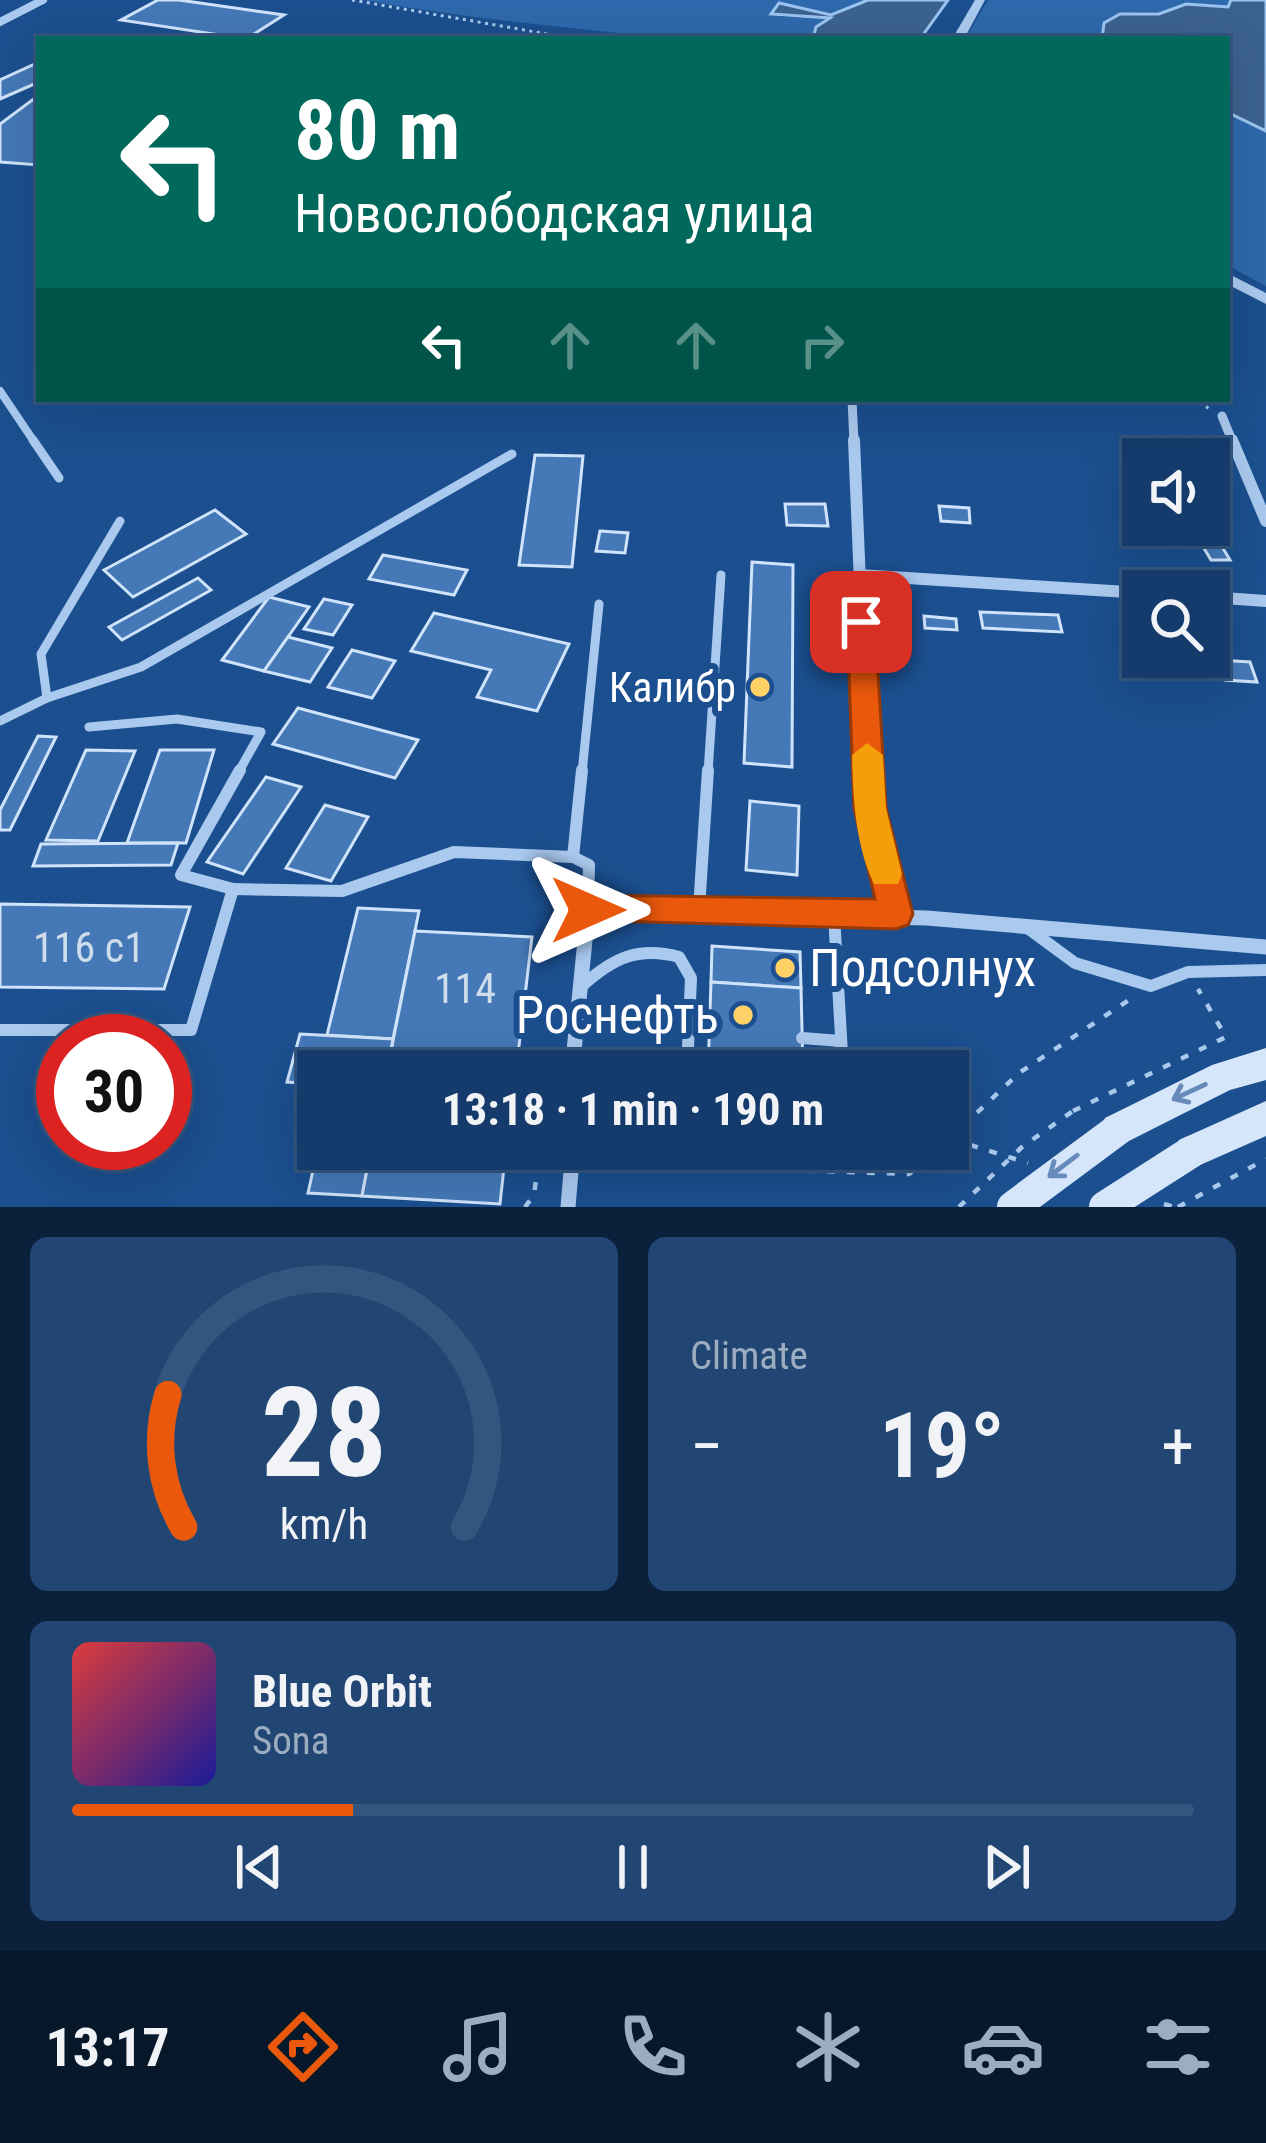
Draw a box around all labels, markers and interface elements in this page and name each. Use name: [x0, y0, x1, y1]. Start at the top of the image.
text: 80 m: [294, 81, 461, 180]
icon: left: [96, 84, 252, 240]
text: Новослободская улица: [294, 182, 815, 245]
icon: left: [411, 312, 477, 378]
icon: ahead: [537, 312, 603, 378]
icon: ahead: [663, 312, 729, 378]
icon: right: [789, 312, 855, 378]
map controls: [1122, 438, 1230, 678]
button: sound: [1122, 438, 1230, 546]
button: search: [1122, 570, 1230, 678]
pin: [810, 571, 912, 673]
icon: arrive: [828, 589, 894, 655]
place label: Калибр: [609, 663, 736, 712]
marker: Калибр: [747, 674, 773, 700]
position arrow: [525, 847, 651, 973]
house number: 116 с1: [33, 923, 145, 972]
place label: Подсолнух: [809, 939, 1036, 998]
marker: Подсолнух: [772, 955, 798, 981]
house number: 114: [434, 964, 496, 1013]
place label: Роснефть: [516, 986, 719, 1045]
marker: Роснефть: [730, 1002, 756, 1028]
speed limit sign: 30: [36, 1014, 192, 1170]
one-way arrow: [1172, 1082, 1208, 1104]
text: 13:18 · 1 min · 190 m: [442, 1083, 824, 1136]
one-way arrow: [1048, 1153, 1080, 1179]
text: Climate: [690, 1333, 808, 1379]
text: 28: [261, 1360, 387, 1506]
text: 19°: [879, 1394, 1005, 1499]
text: −: [690, 1408, 723, 1485]
text: +: [1161, 1408, 1194, 1485]
text: km/h: [280, 1499, 368, 1549]
text: Blue Orbit: [252, 1665, 432, 1718]
text: Sona: [252, 1718, 329, 1764]
icon: previous: [226, 1834, 292, 1900]
icon: pause: [600, 1834, 666, 1900]
icon: next: [974, 1834, 1040, 1900]
icon: directions: [261, 2005, 345, 2089]
icon: music: [436, 2005, 520, 2089]
icon: phone: [611, 2005, 695, 2089]
icon: climate: [786, 2005, 870, 2089]
icon: car: [961, 2005, 1045, 2089]
icon: filters: [1136, 2005, 1220, 2089]
text: 13:17: [46, 2016, 170, 2079]

